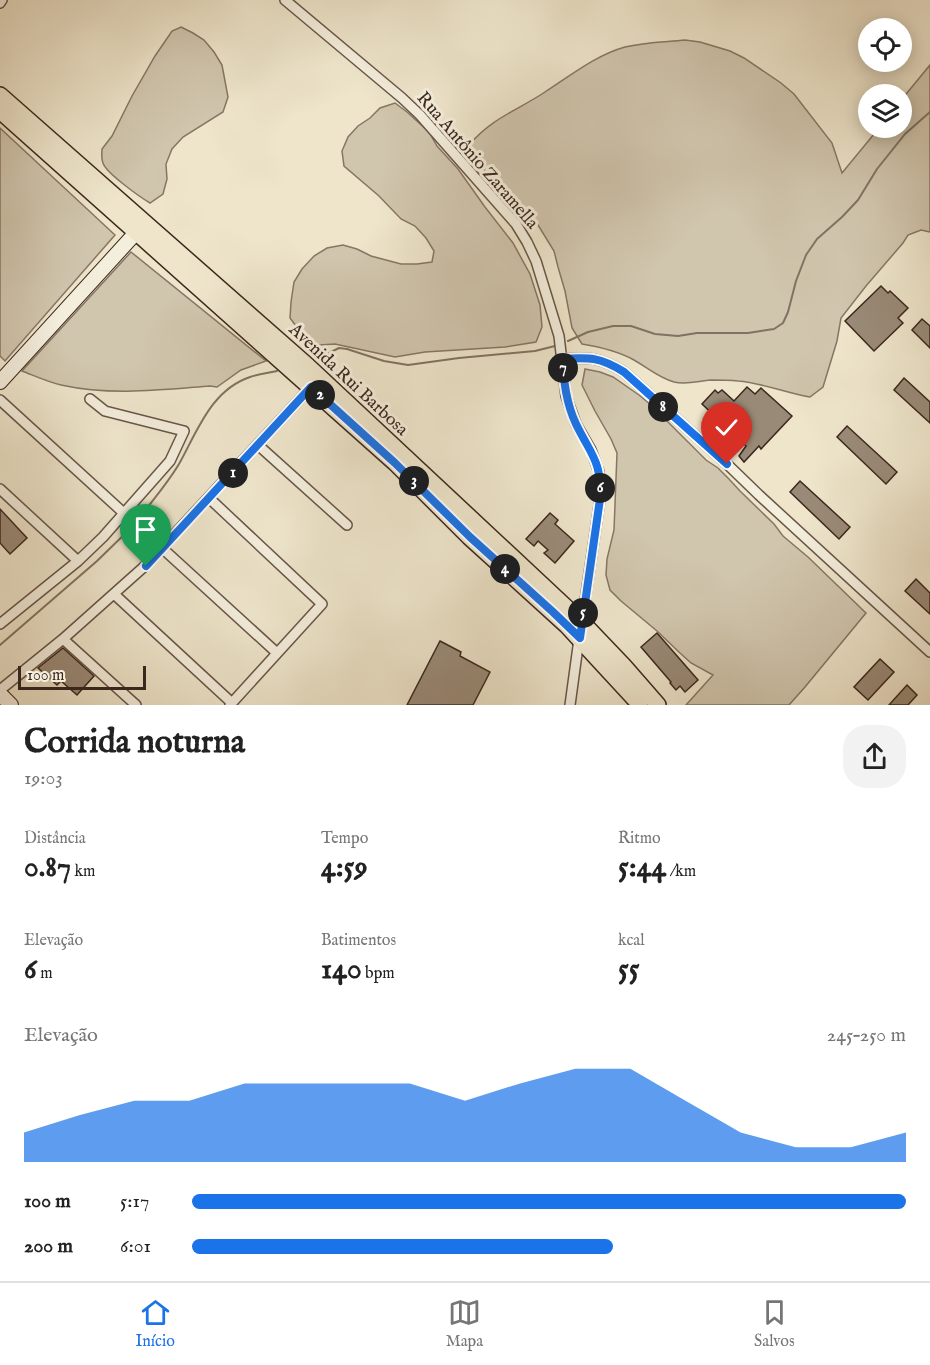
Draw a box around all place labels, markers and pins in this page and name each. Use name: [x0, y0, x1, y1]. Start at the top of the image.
pin: 7: [548, 353, 578, 383]
pin: 2: [305, 380, 335, 410]
pin: 8: [648, 392, 678, 422]
pin: [701, 402, 752, 464]
pin: 1: [218, 458, 248, 488]
pin: 3: [399, 466, 429, 496]
pin: 6: [585, 473, 615, 503]
pin: [120, 504, 171, 566]
pin: 4: [490, 554, 520, 584]
pin: 5: [568, 598, 598, 628]

